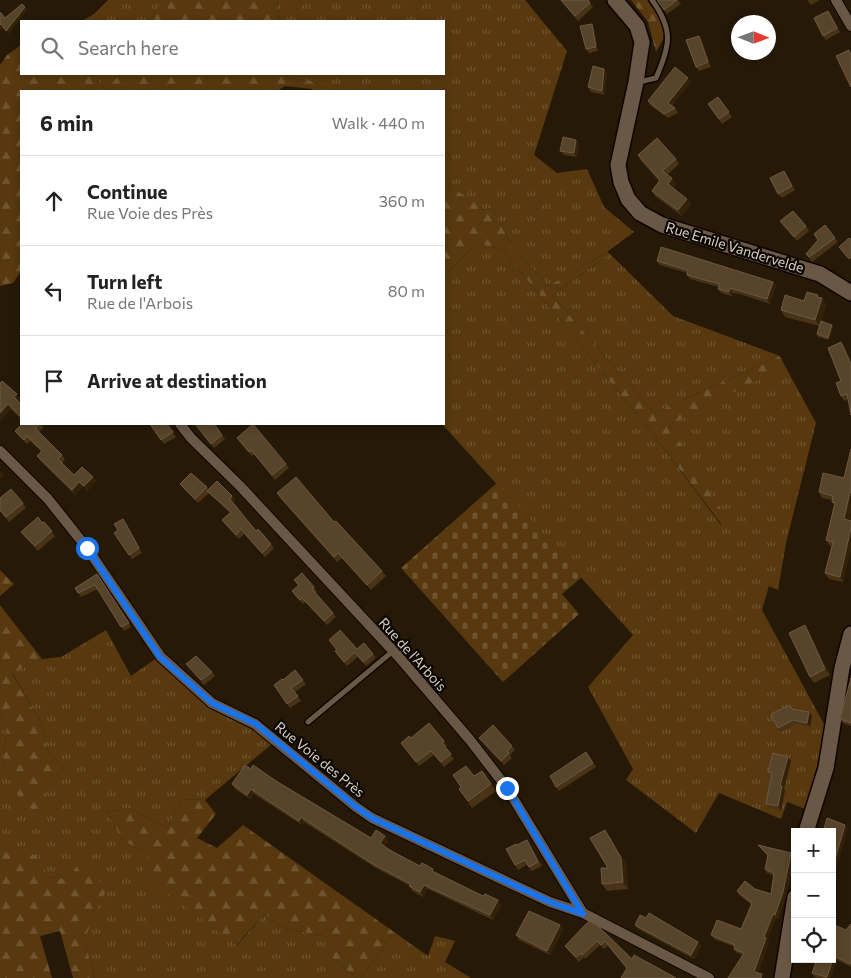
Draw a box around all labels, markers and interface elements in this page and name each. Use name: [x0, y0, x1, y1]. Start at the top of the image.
north arrow: [731, 15, 776, 60]
search box: [20, 20, 445, 75]
icon: search: [38, 34, 66, 62]
text: Search here: [78, 36, 178, 59]
text: 6 min: [40, 110, 93, 135]
text: Walk · 440 m: [332, 113, 425, 132]
text: Continue: [87, 180, 167, 203]
icon: ahead: [40, 187, 68, 215]
text: 360 m: [379, 191, 425, 210]
text: Rue Voie des Près: [87, 203, 213, 222]
street label: Rue Emile Vandervelde: [664, 218, 806, 276]
text: Turn left: [87, 270, 162, 293]
icon: left: [40, 277, 68, 305]
text: 80 m: [388, 281, 425, 300]
text: Rue de l'Arbois: [87, 293, 193, 312]
icon: arrive: [40, 367, 68, 395]
text: Arrive at destination: [87, 369, 267, 392]
route start: [76, 537, 99, 560]
street label: Rue de l'Arbois: [376, 614, 450, 694]
street label: Rue Voie des Près: [272, 718, 368, 800]
route end: [496, 777, 519, 800]
map controls: [791, 828, 836, 963]
button: +: [791, 828, 836, 873]
button: −: [791, 873, 836, 918]
button: locate: [791, 918, 836, 963]

